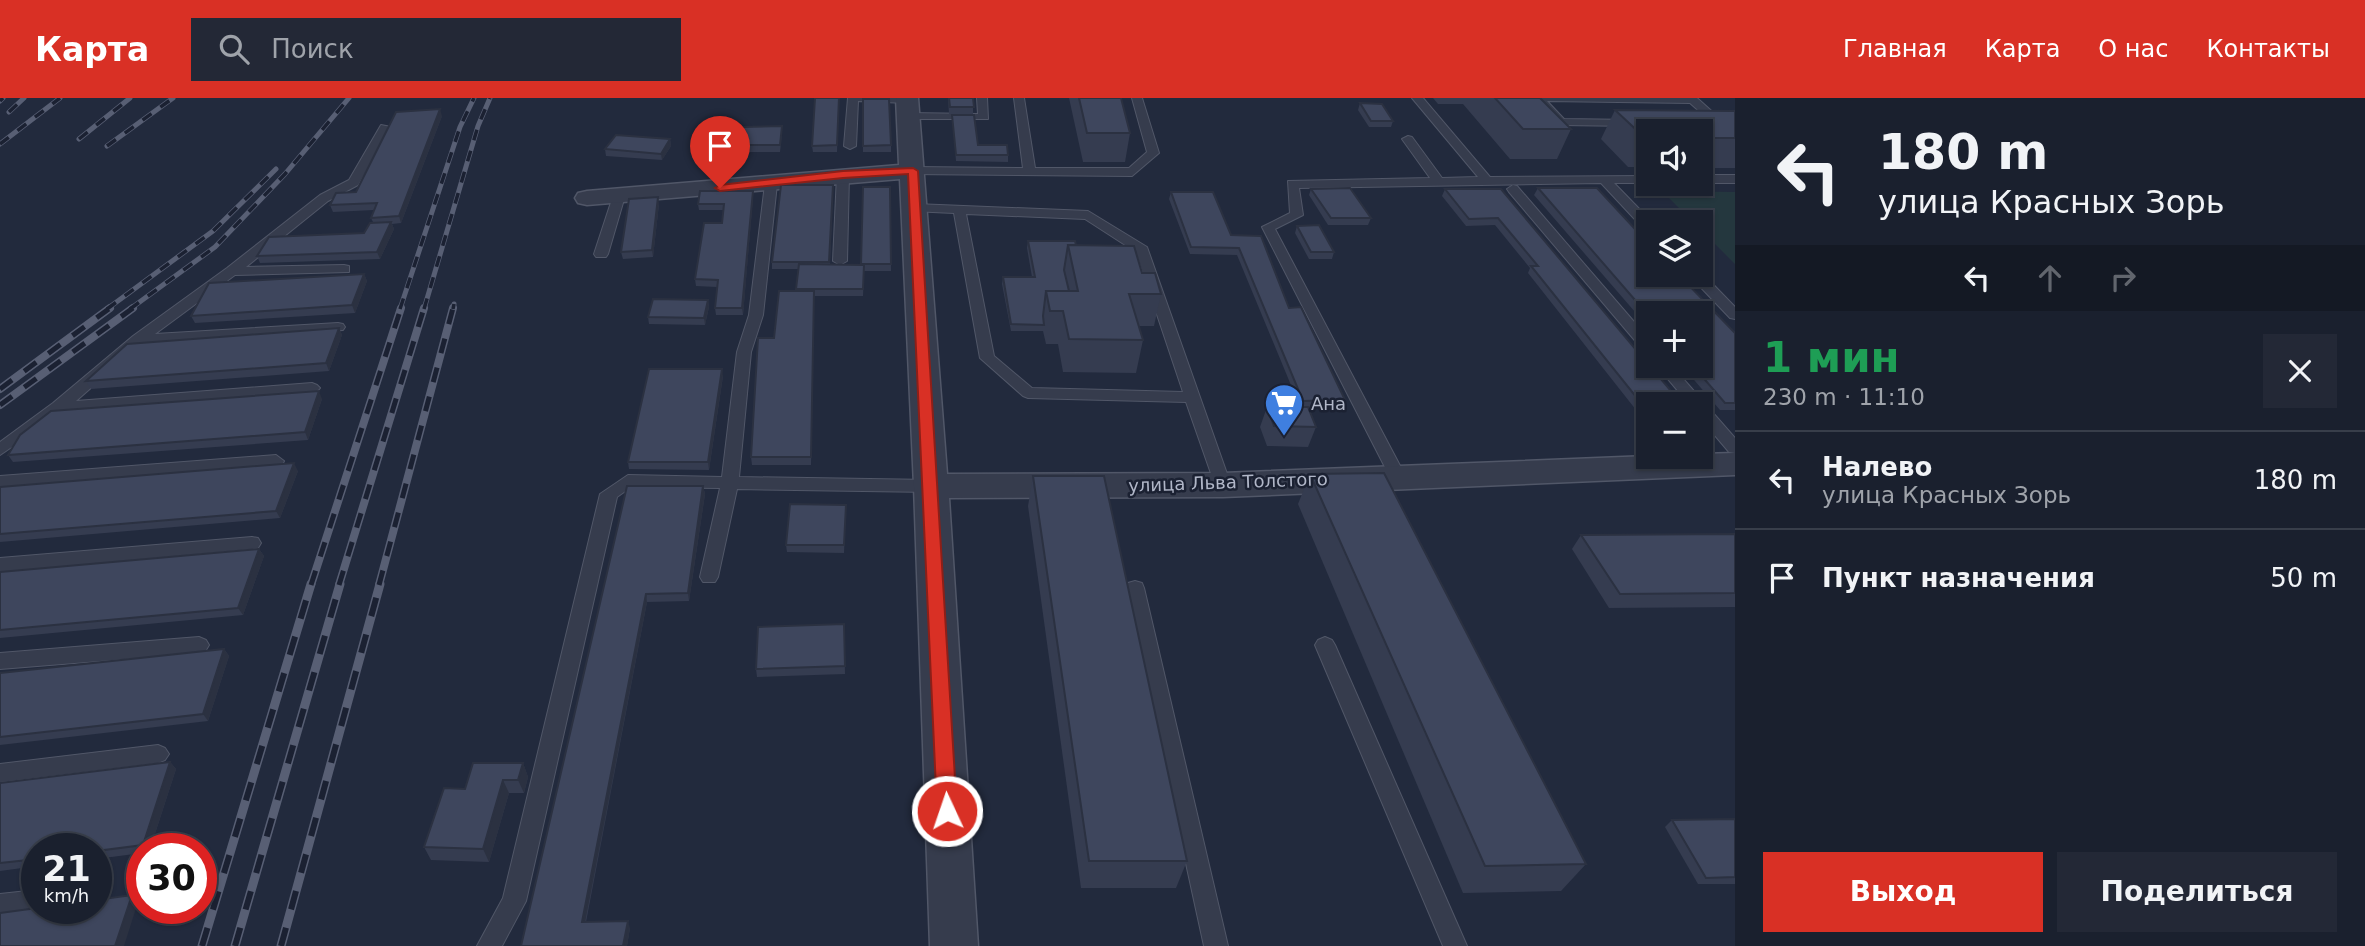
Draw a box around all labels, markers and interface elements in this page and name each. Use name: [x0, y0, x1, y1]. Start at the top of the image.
search box: [191, 18, 681, 81]
text: Карта: [35, 30, 149, 69]
icon: search: [215, 30, 253, 68]
text: Поиск: [271, 34, 354, 64]
text: Главная: [1843, 35, 1947, 63]
text: Карта: [1985, 35, 2060, 63]
text: О нас: [2098, 35, 2168, 63]
text: Контакты: [2206, 35, 2330, 63]
pin: [690, 116, 750, 188]
map controls: [1636, 119, 1713, 469]
button: sound: [1636, 119, 1713, 196]
text: 180 m: [1878, 124, 2048, 181]
icon: left: [1763, 126, 1854, 217]
icon: arrive: [701, 127, 739, 165]
text: улица Красных Зорь: [1878, 183, 2225, 221]
button: layers: [1636, 210, 1713, 287]
icon: left: [1958, 259, 1996, 297]
icon: ahead: [2031, 259, 2069, 297]
icon: right: [2104, 259, 2142, 297]
button: +: [1636, 301, 1713, 378]
text: 1 мин: [1763, 333, 1900, 382]
button: close: [2263, 334, 2337, 408]
supermarket icon: Ана: [1263, 382, 1305, 437]
text: 230 m · 11:10: [1763, 384, 1925, 410]
button: −: [1636, 392, 1713, 469]
place label: Ана: [1311, 393, 1346, 414]
text: Налево: [1822, 452, 1932, 482]
icon: left: [1763, 461, 1801, 499]
text: 180 m: [2254, 465, 2337, 495]
street label: улица Льва Толстого: [1128, 468, 1328, 496]
text: улица Красных Зорь: [1822, 482, 2071, 508]
icon: arrive: [1763, 559, 1801, 597]
text: Пункт назначения: [1822, 563, 2095, 593]
text: 50 m: [2270, 563, 2337, 593]
position arrow: [910, 774, 984, 848]
speed limit sign: 30: [126, 833, 217, 924]
text: 21: [42, 849, 91, 889]
button: Выход: [1763, 852, 2043, 932]
button: Поделиться: [2057, 852, 2337, 932]
text: km/h: [44, 885, 89, 906]

